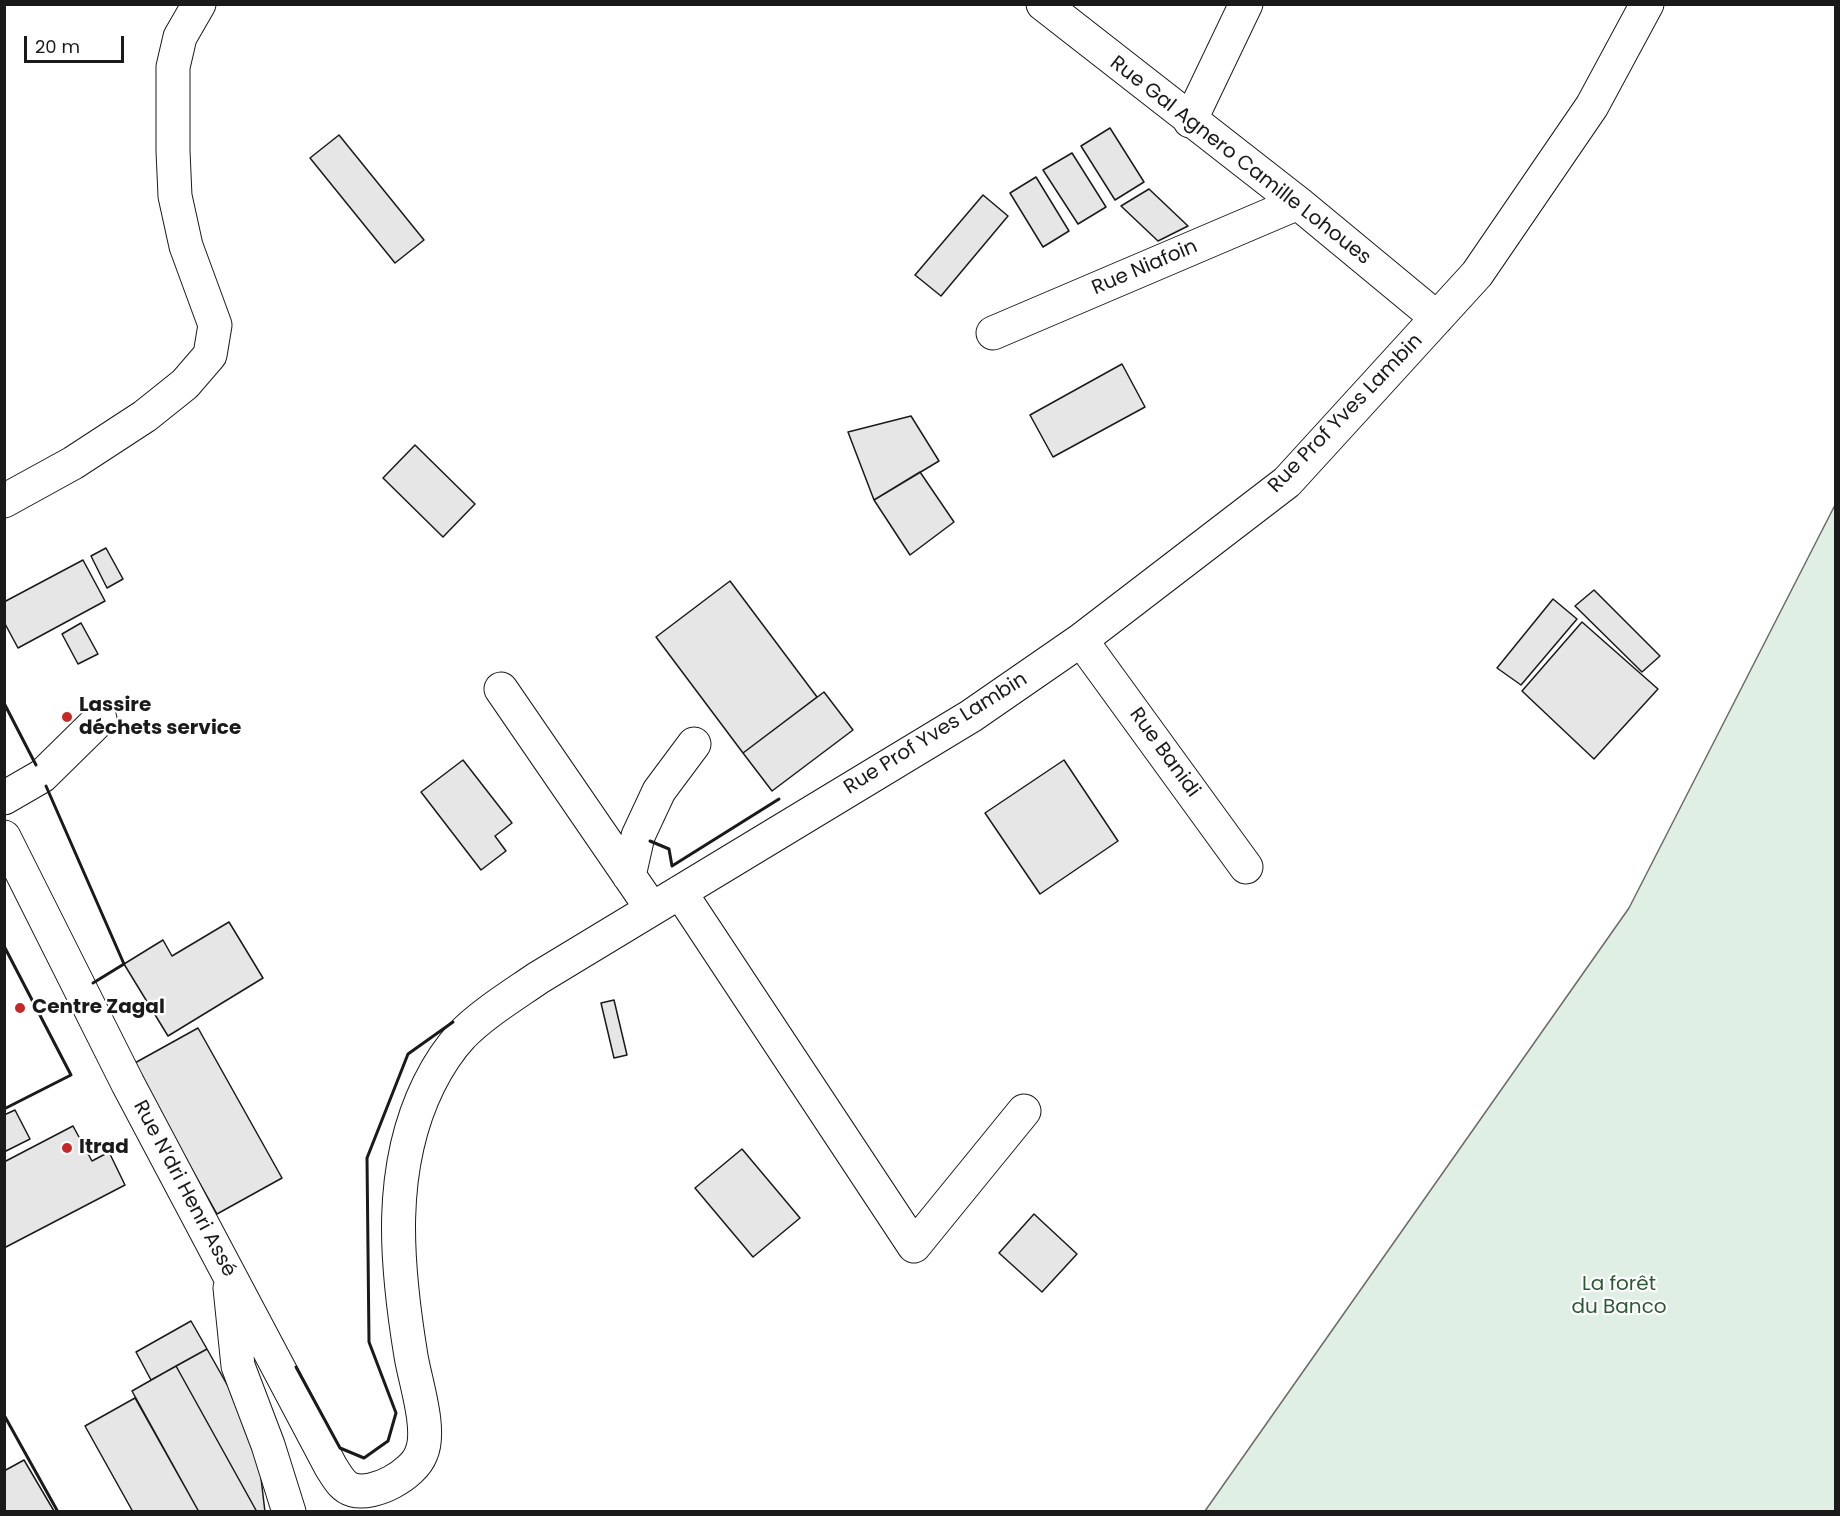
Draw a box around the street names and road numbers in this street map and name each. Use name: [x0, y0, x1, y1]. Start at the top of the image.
street label: Rue Gal Agnero Camille Lohoues: [1105, 52, 1375, 270]
street label: Rue Niafoin: [1089, 235, 1201, 301]
street label: Rue Prof Yves Lambin: [1264, 330, 1428, 498]
street label: Rue Prof Yves Lambin: [840, 668, 1032, 800]
street label: Rue Banidi: [1124, 704, 1204, 802]
street label: Rue N’dri Henri Assé: [127, 1097, 241, 1281]

